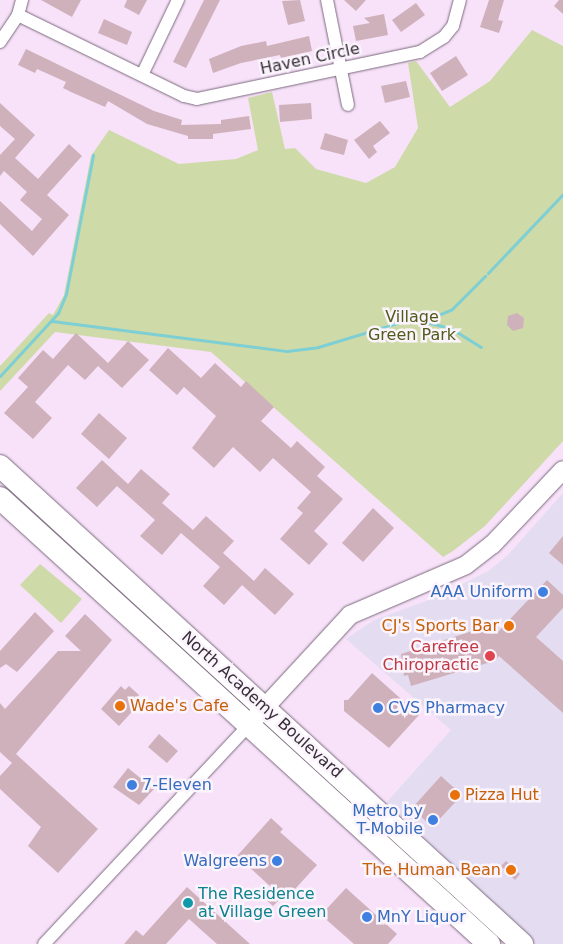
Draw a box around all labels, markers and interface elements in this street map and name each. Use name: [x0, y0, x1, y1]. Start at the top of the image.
street label: Haven Circle: [258, 39, 362, 79]
park label: Village Green Park: [368, 307, 456, 345]
place label: AAA Uniform: [431, 582, 533, 602]
marker: AAA Uniform: [537, 586, 549, 598]
place label: CJ's Sports Bar: [382, 616, 499, 636]
marker: CJ's Sports Bar: [503, 620, 515, 632]
street label: North Academy Boulevard: [177, 628, 347, 782]
place label: Carefree Chiropractic: [382, 637, 479, 675]
marker: Carefree Chiropractic: [483, 649, 497, 663]
place label: Wade's Cafe: [130, 696, 229, 716]
place label: CVS Pharmacy: [388, 698, 505, 718]
marker: Wade's Cafe: [114, 700, 126, 712]
marker: CVS Pharmacy: [372, 702, 384, 714]
place label: 7-Eleven: [142, 775, 212, 795]
marker: 7-Eleven: [126, 779, 138, 791]
place label: Pizza Hut: [465, 785, 539, 805]
marker: Pizza Hut: [449, 789, 461, 801]
place label: Metro by T-Mobile: [352, 801, 423, 839]
marker: Metro by T-Mobile: [427, 814, 439, 826]
place label: Walgreens: [183, 851, 267, 871]
marker: Walgreens: [271, 855, 283, 867]
place label: The Human Bean: [363, 860, 501, 880]
marker: The Human Bean: [505, 864, 517, 876]
place label: The Residence at Village Green: [198, 884, 326, 922]
marker: The Residence at Village Green: [182, 897, 194, 909]
place label: MnY Liquor: [377, 907, 466, 927]
marker: MnY Liquor: [361, 911, 373, 923]

